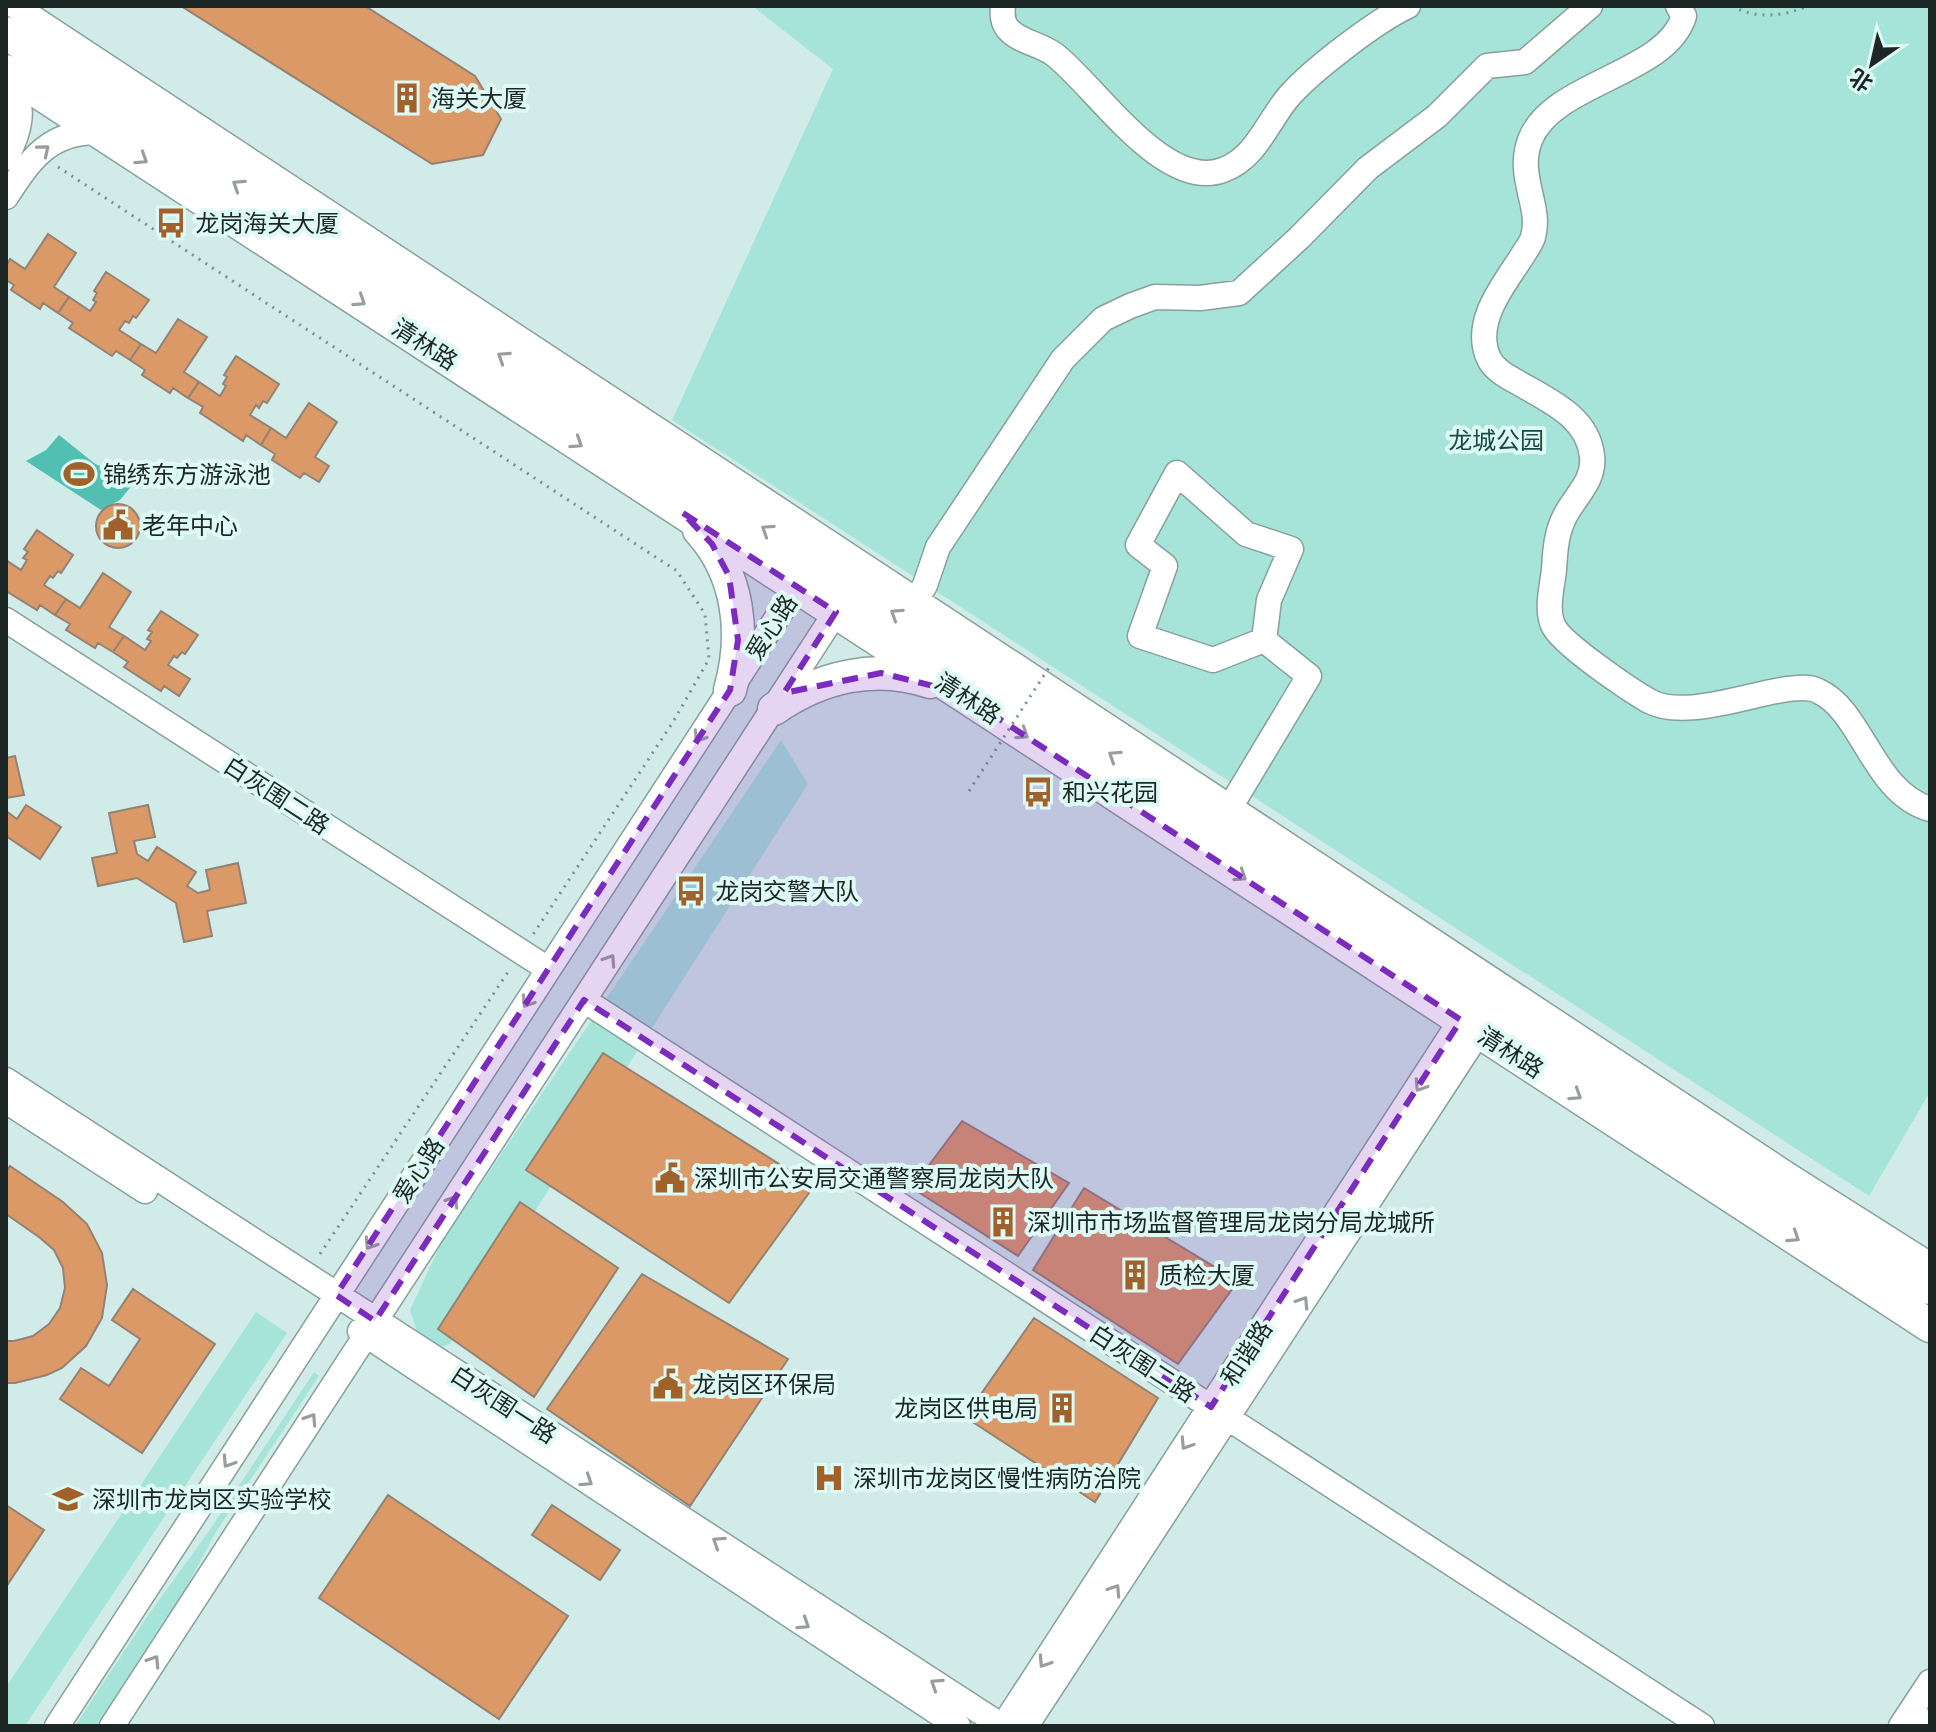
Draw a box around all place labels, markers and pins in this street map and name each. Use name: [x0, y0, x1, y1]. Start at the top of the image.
building icon: 海关大厦: [390, 81, 424, 115]
place label: 海关大厦: [431, 83, 527, 113]
bus stop icon: 龙岗海关大厦: [154, 206, 188, 240]
place label: 龙岗海关大厦: [195, 208, 339, 238]
sports icon: 锦绣东方游泳池: [62, 457, 96, 491]
place label: 锦绣东方游泳池: [103, 459, 271, 489]
public building icon: 老年中心: [101, 508, 135, 542]
place label: 老年中心: [142, 510, 238, 540]
bus stop icon: 和兴花园: [1021, 775, 1055, 809]
place label: 和兴花园: [1062, 777, 1158, 807]
bus stop icon: 龙岗交警大队: [674, 874, 708, 908]
place label: 龙岗交警大队: [715, 876, 859, 906]
public building icon: 深圳市公安局交通警察局龙岗大队: [653, 1161, 687, 1195]
place label: 深圳市公安局交通警察局龙岗大队: [694, 1163, 1054, 1193]
building icon: 深圳市市场监督管理局龙岗分局龙城所: [986, 1205, 1020, 1239]
place label: 深圳市市场监督管理局龙岗分局龙城所: [1027, 1207, 1435, 1237]
building icon: 质检大厦: [1118, 1258, 1152, 1292]
place label: 质检大厦: [1159, 1260, 1255, 1290]
public building icon: 龙岗区环保局: [651, 1367, 685, 1401]
place label: 龙岗区环保局: [692, 1369, 836, 1399]
building icon: 龙岗区供电局: [1045, 1391, 1079, 1425]
place label: 龙岗区供电局: [894, 1393, 1038, 1423]
hospital icon: 深圳市龙岗区慢性病防治院: [812, 1461, 846, 1495]
place label: 深圳市龙岗区慢性病防治院: [853, 1463, 1141, 1493]
school or university icon: 深圳市龙岗区实验学校: [51, 1482, 85, 1516]
place label: 深圳市龙岗区实验学校: [92, 1484, 332, 1514]

